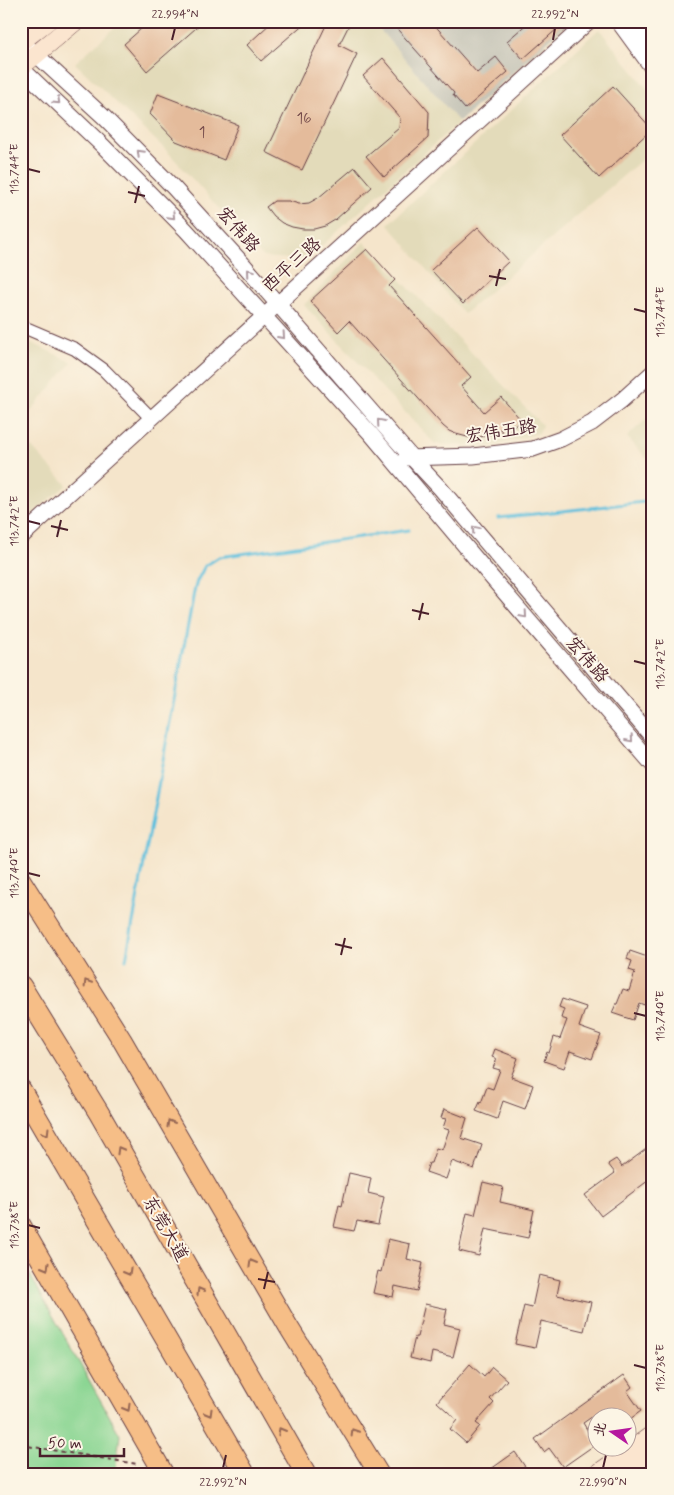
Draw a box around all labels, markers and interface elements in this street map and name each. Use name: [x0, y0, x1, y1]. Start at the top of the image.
text: 22.994°N: [151, 7, 199, 23]
text: 22.992°N: [531, 7, 579, 23]
one-way arrow: [51, 95, 60, 104]
house number: 16: [296, 109, 312, 129]
house number: 1: [199, 123, 205, 143]
text: 113.744°E: [7, 144, 23, 194]
one-way arrow: [137, 150, 146, 159]
street label: 宏伟路: [211, 202, 265, 258]
one-way arrow: [166, 210, 175, 219]
street label: 西平三路: [257, 232, 327, 298]
one-way arrow: [247, 269, 256, 278]
text: 113.744°E: [653, 287, 669, 337]
one-way arrow: [276, 330, 285, 339]
street label: 宏伟五路: [464, 415, 538, 449]
one-way arrow: [376, 418, 385, 427]
text: 113.742°E: [7, 495, 23, 547]
one-way arrow: [472, 526, 481, 535]
one-way arrow: [518, 610, 527, 619]
street label: 宏伟路: [560, 632, 614, 688]
text: 113.742°E: [653, 638, 669, 690]
one-way arrow: [624, 733, 633, 742]
text: 113.740°E: [7, 847, 23, 899]
one-way arrow: [83, 980, 93, 989]
text: 113.740°E: [653, 990, 669, 1042]
one-way arrow: [166, 1119, 176, 1128]
one-way arrow: [40, 1126, 50, 1135]
one-way arrow: [116, 1146, 126, 1155]
street label: 东莞大道: [137, 1192, 193, 1266]
text: 113.738°E: [7, 1201, 23, 1249]
one-way arrow: [248, 1260, 258, 1269]
one-way arrow: [39, 1262, 49, 1271]
one-way arrow: [121, 1267, 131, 1276]
one-way arrow: [197, 1287, 207, 1296]
text: 113.738°E: [653, 1344, 669, 1392]
one-way arrow: [121, 1402, 131, 1411]
one-way arrow: [203, 1407, 213, 1416]
north arrow: [586, 1408, 636, 1458]
text: 北: [590, 1420, 611, 1438]
scale bar: [40, 1425, 124, 1457]
one-way arrow: [278, 1428, 288, 1437]
one-way arrow: [350, 1429, 360, 1438]
text: 50 m: [48, 1434, 82, 1454]
text: 22.992°N: [199, 1475, 247, 1491]
text: 22.990°N: [579, 1475, 627, 1491]

